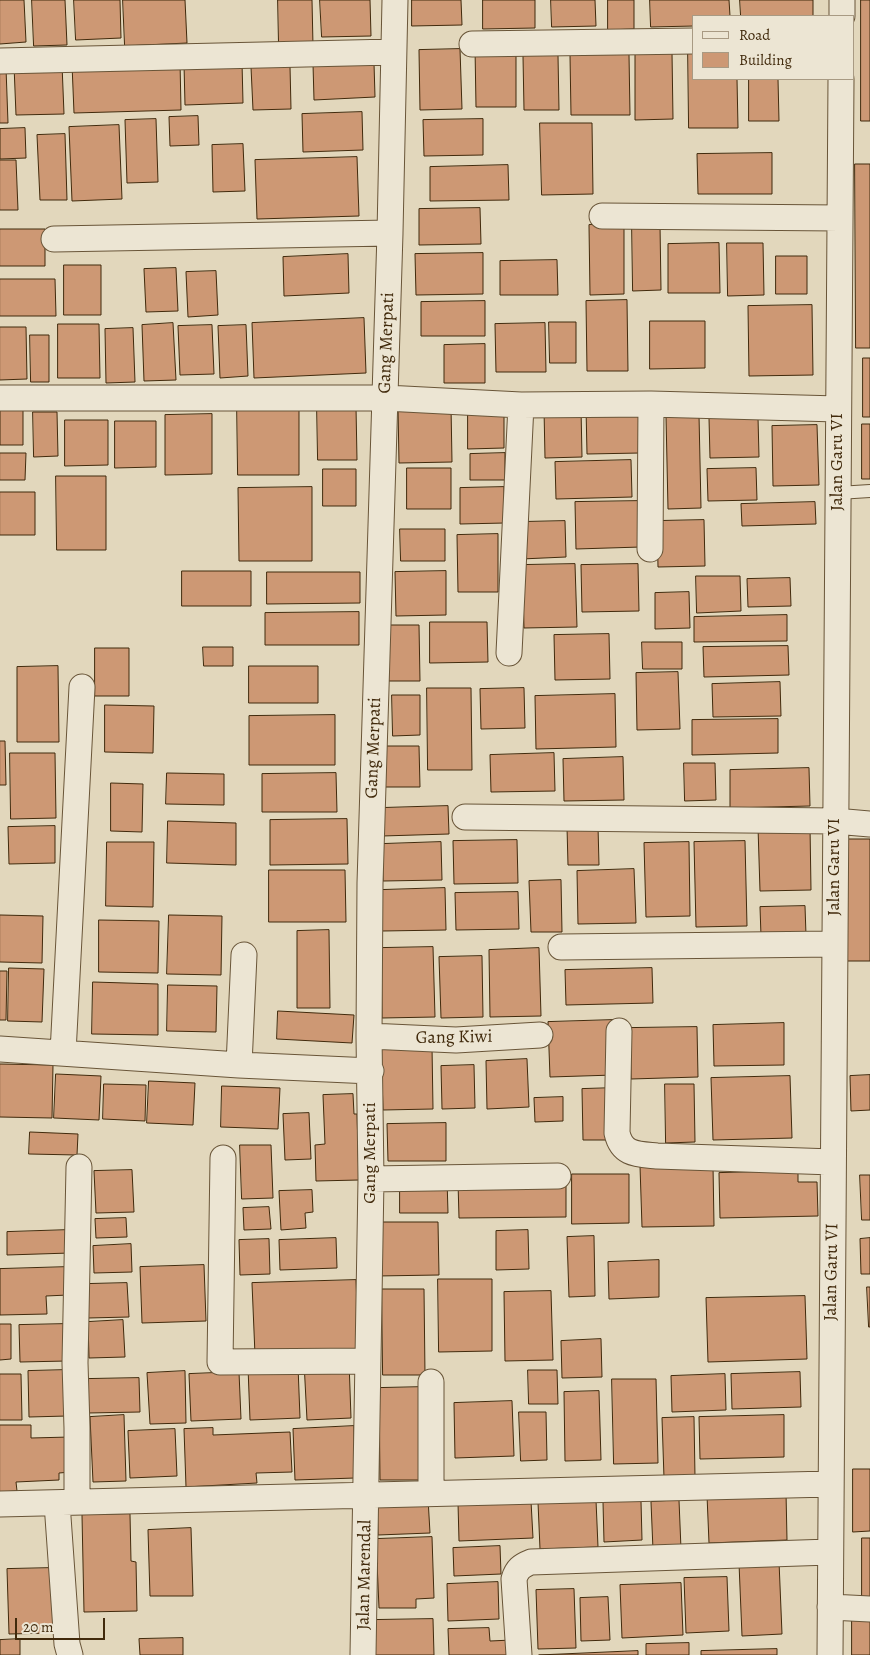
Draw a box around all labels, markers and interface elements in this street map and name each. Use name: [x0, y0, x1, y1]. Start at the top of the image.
legend: [692, 15, 855, 80]
text: Road: [739, 25, 770, 45]
text: Building: [739, 50, 792, 70]
street label: Gang Merpati: [374, 292, 400, 394]
street label: Jalan Garu VI: [827, 413, 849, 511]
street label: Gang Merpati: [361, 697, 387, 799]
street label: Jalan Garu VI: [824, 818, 846, 916]
street label: Gang Kiwi: [415, 1027, 493, 1049]
street label: Gang Merpati: [360, 1102, 382, 1204]
street label: Jalan Garu VI: [820, 1223, 844, 1321]
street label: Jalan Marendal: [353, 1520, 377, 1630]
scale bar: [18, 1608, 108, 1640]
text: 20 m: [23, 1617, 54, 1637]

